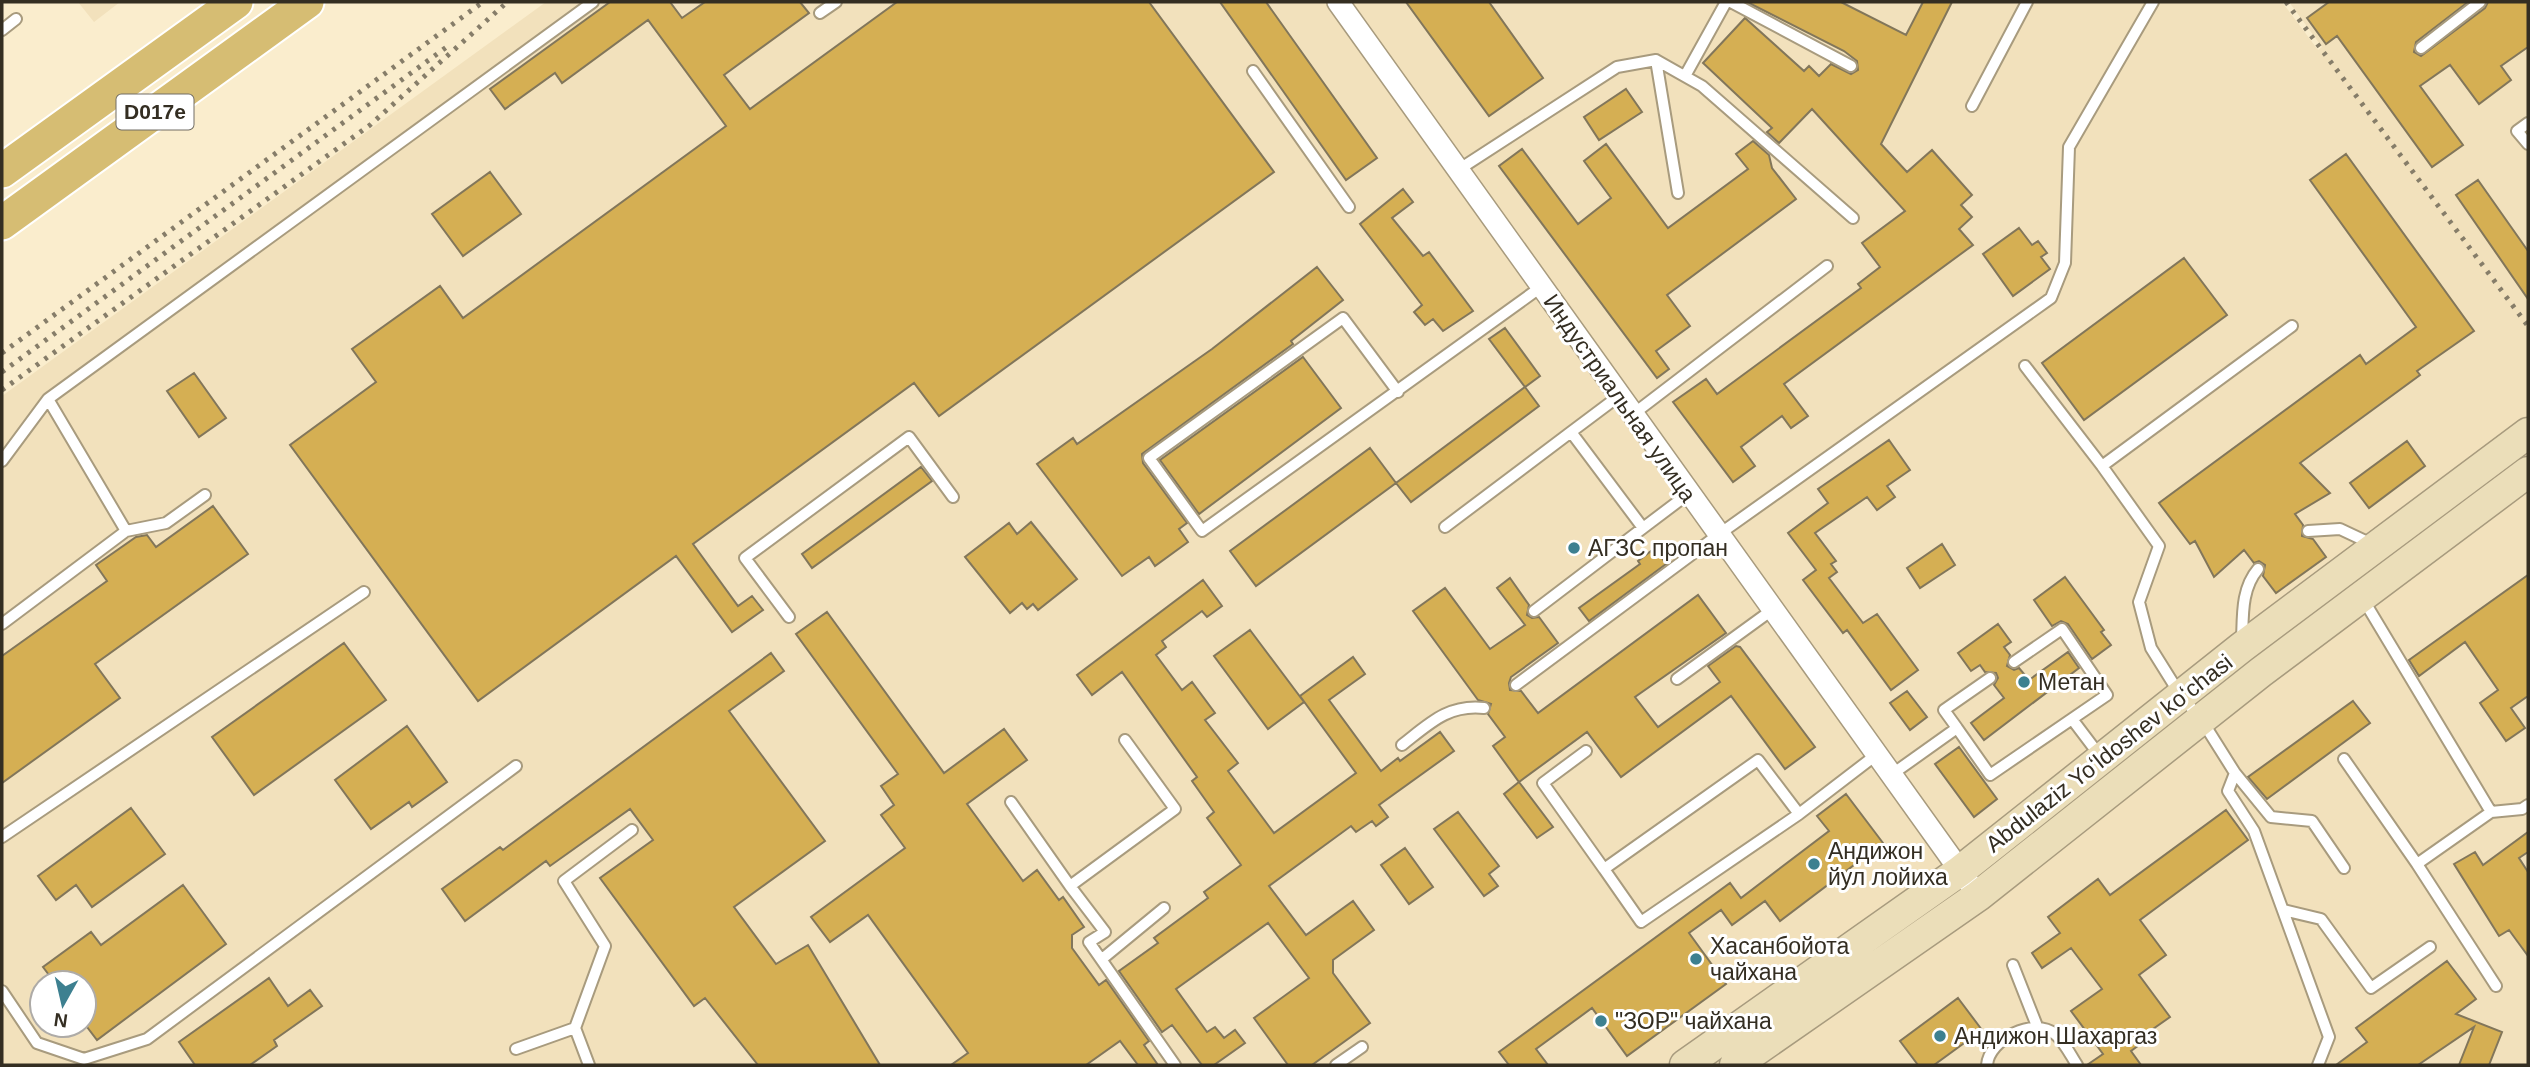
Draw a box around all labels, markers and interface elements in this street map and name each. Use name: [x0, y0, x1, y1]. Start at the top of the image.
road number: D017e: [116, 94, 194, 130]
street label: Индустриальная улица: [1538, 289, 1702, 507]
place label: АГЗС пропан: [1588, 535, 1728, 561]
marker: АГЗС пропан: [1566, 540, 1582, 556]
street label: Abdulaziz Yoʻldoshev koʻchasi: [1981, 649, 2237, 857]
place label: Метан: [2038, 669, 2105, 695]
marker: Метан: [2016, 674, 2032, 690]
place label: Андижон йул лойиха: [1828, 838, 1948, 890]
marker: Андижон йул лойиха: [1806, 856, 1822, 872]
place label: Хасанбойота чайхана: [1710, 933, 1850, 985]
marker: Хасанбойота чайхана: [1688, 951, 1704, 967]
north arrow: [28, 969, 98, 1039]
place label: "ЗОР" чайхана: [1615, 1008, 1772, 1034]
text: N: [52, 1009, 69, 1032]
marker: "ЗОР" чайхана: [1593, 1013, 1609, 1029]
place label: Андижон Шахаргаз: [1954, 1023, 2157, 1049]
marker: Андижон Шахаргаз: [1932, 1028, 1948, 1044]

